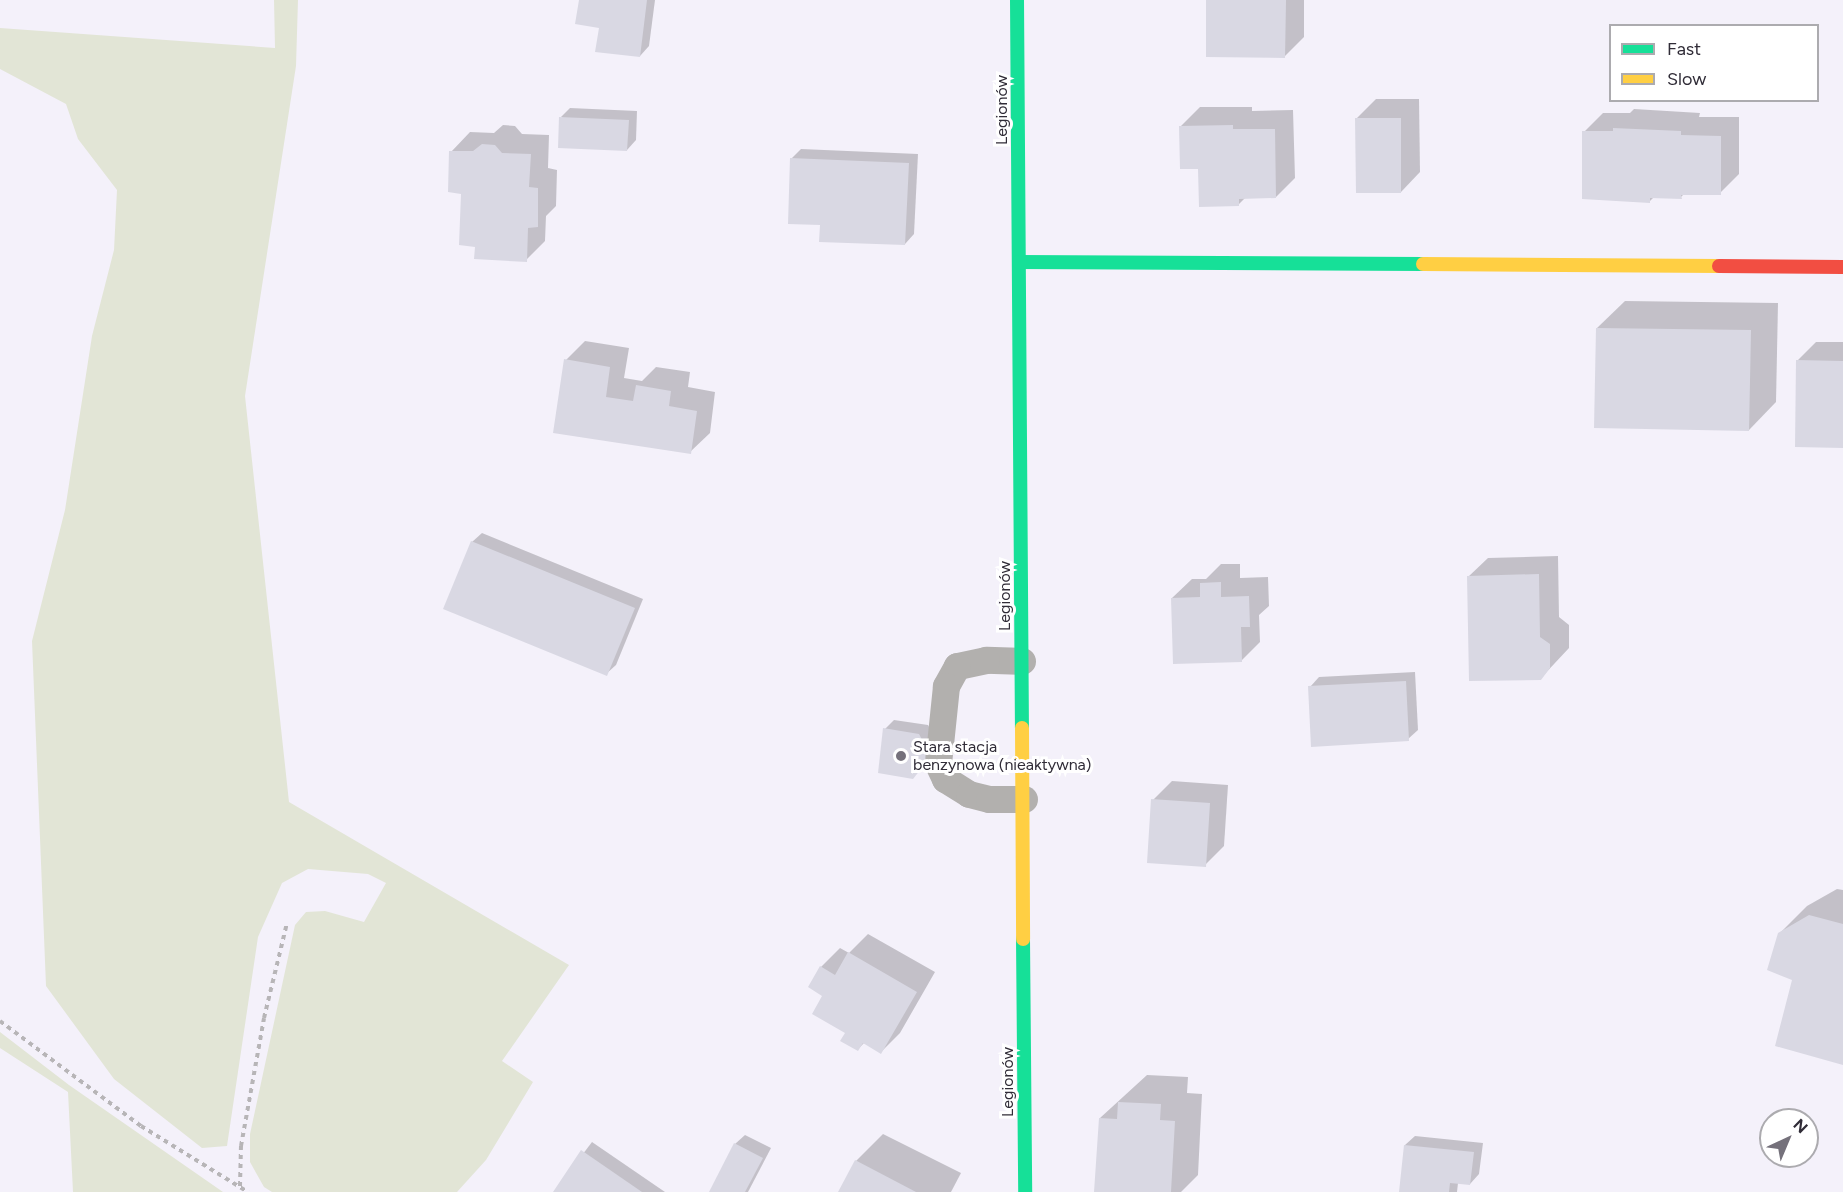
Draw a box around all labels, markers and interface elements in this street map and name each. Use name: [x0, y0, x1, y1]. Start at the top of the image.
legend: [1609, 24, 1819, 102]
text: Fast: [1667, 38, 1701, 60]
text: Slow: [1667, 68, 1706, 90]
street label: Legionów: [992, 75, 1012, 145]
street label: Legionów: [995, 561, 1015, 631]
place label: Stara stacja benzynowa (nieaktywna): [913, 737, 1091, 775]
marker: Stara stacja benzynowa (nieaktywna): [894, 749, 908, 763]
street label: Legionów: [998, 1047, 1018, 1117]
north arrow: [1759, 1108, 1819, 1168]
text: N: [1789, 1115, 1812, 1137]

